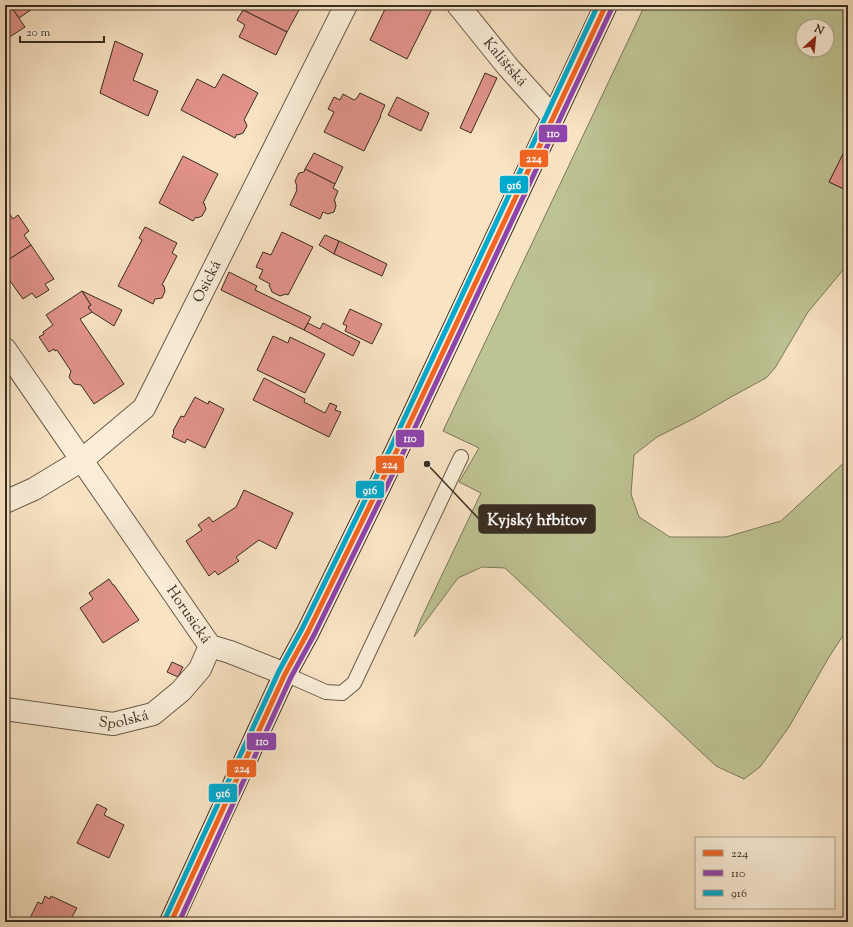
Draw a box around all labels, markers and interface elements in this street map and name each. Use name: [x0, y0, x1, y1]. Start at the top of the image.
scale bar: [20, 18, 104, 44]
north arrow: [795, 18, 835, 58]
text: N: [811, 20, 827, 39]
text: 20 m: [26, 24, 51, 42]
street label: Kališťská: [478, 33, 532, 92]
line badge: 110: [538, 124, 568, 143]
text: 110: [545, 126, 560, 142]
line badge: 224: [519, 149, 549, 168]
text: 224: [526, 151, 542, 167]
line badge: 916: [499, 175, 529, 194]
text: 916: [507, 178, 522, 194]
street label: Osická: [188, 257, 227, 306]
line badge: 110: [395, 429, 425, 448]
text: 110: [402, 431, 417, 447]
line badge: 224: [375, 455, 405, 474]
text: 224: [382, 457, 398, 473]
line badge: 916: [355, 480, 385, 499]
text: 916: [363, 483, 378, 499]
callout: Kyjský hřbitov: [479, 505, 595, 533]
text: Kyjský hřbitov: [487, 510, 587, 533]
street label: Horusická: [161, 582, 216, 648]
street label: Spolská: [97, 705, 151, 735]
line badge: 110: [246, 732, 277, 751]
text: 110: [254, 734, 269, 750]
line badge: 224: [226, 759, 257, 778]
text: 224: [234, 761, 250, 777]
line badge: 916: [208, 783, 238, 803]
text: 916: [216, 786, 231, 802]
legend: [695, 837, 835, 909]
text: 224: [731, 845, 748, 863]
text: 110: [731, 865, 745, 883]
text: 916: [731, 885, 747, 903]

